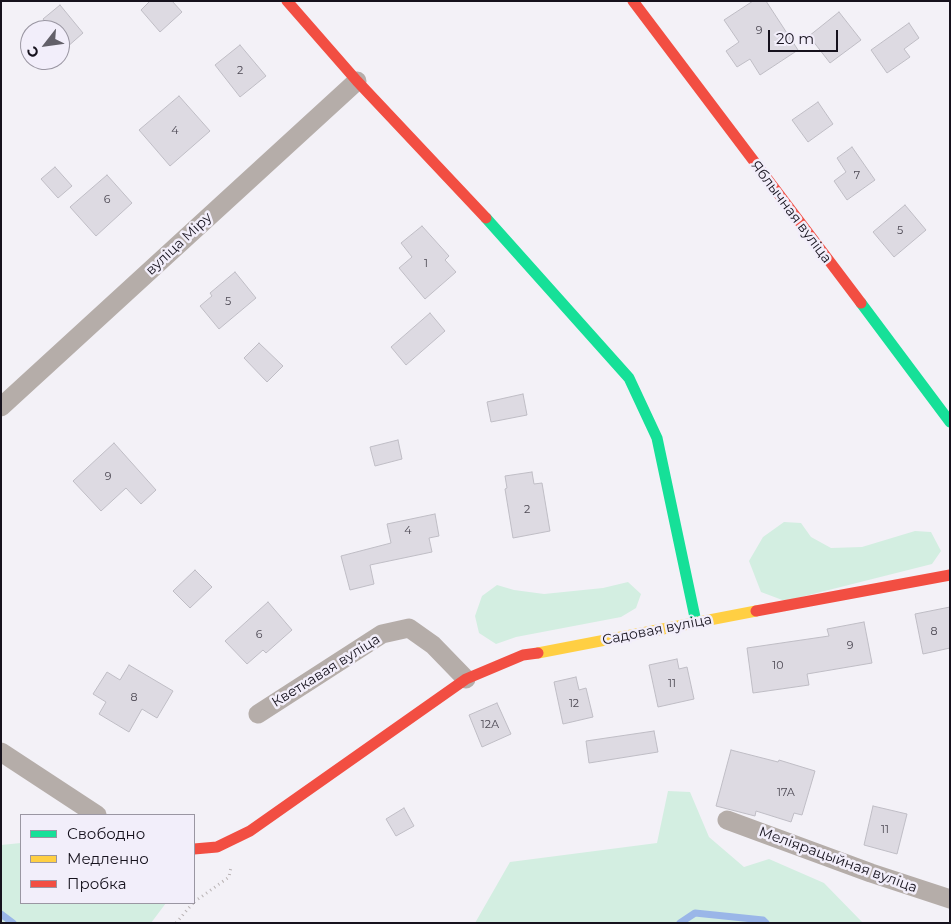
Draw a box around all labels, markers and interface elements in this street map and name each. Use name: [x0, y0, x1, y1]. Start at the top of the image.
north arrow: [20, 20, 70, 70]
scale bar: [771, 20, 841, 52]
house number: 9: [756, 24, 762, 38]
text: 20 m: [776, 29, 814, 48]
text: С: [23, 43, 43, 61]
house number: 2: [237, 64, 243, 78]
house number: 4: [171, 124, 179, 138]
street label: Яблычная вуліца: [747, 157, 835, 267]
house number: 7: [854, 169, 860, 183]
house number: 6: [104, 193, 110, 207]
street label: вуліца Міру: [142, 209, 216, 279]
house number: 5: [897, 224, 903, 238]
house number: 1: [424, 257, 428, 271]
house number: 5: [225, 295, 231, 309]
house number: 9: [105, 470, 111, 484]
house number: 2: [524, 503, 530, 517]
house number: 4: [404, 524, 412, 538]
street label: Садовая вуліца: [601, 611, 713, 649]
house number: 8: [930, 625, 938, 639]
house number: 6: [256, 628, 262, 642]
street label: Кветкавая вуліца: [269, 631, 383, 711]
house number: 9: [847, 639, 853, 653]
house number: 10: [772, 659, 784, 673]
house number: 11: [668, 677, 676, 691]
house number: 8: [130, 691, 138, 705]
house number: 12: [569, 697, 579, 711]
house number: 12А: [481, 718, 499, 732]
house number: 17А: [777, 786, 795, 800]
legend: [20, 814, 195, 904]
house number: 11: [881, 823, 889, 837]
text: Свободно: [67, 824, 145, 843]
street label: Меліярацыйная вуліца: [757, 824, 919, 896]
text: Медленно: [67, 849, 149, 868]
text: Пробка: [67, 874, 126, 893]

